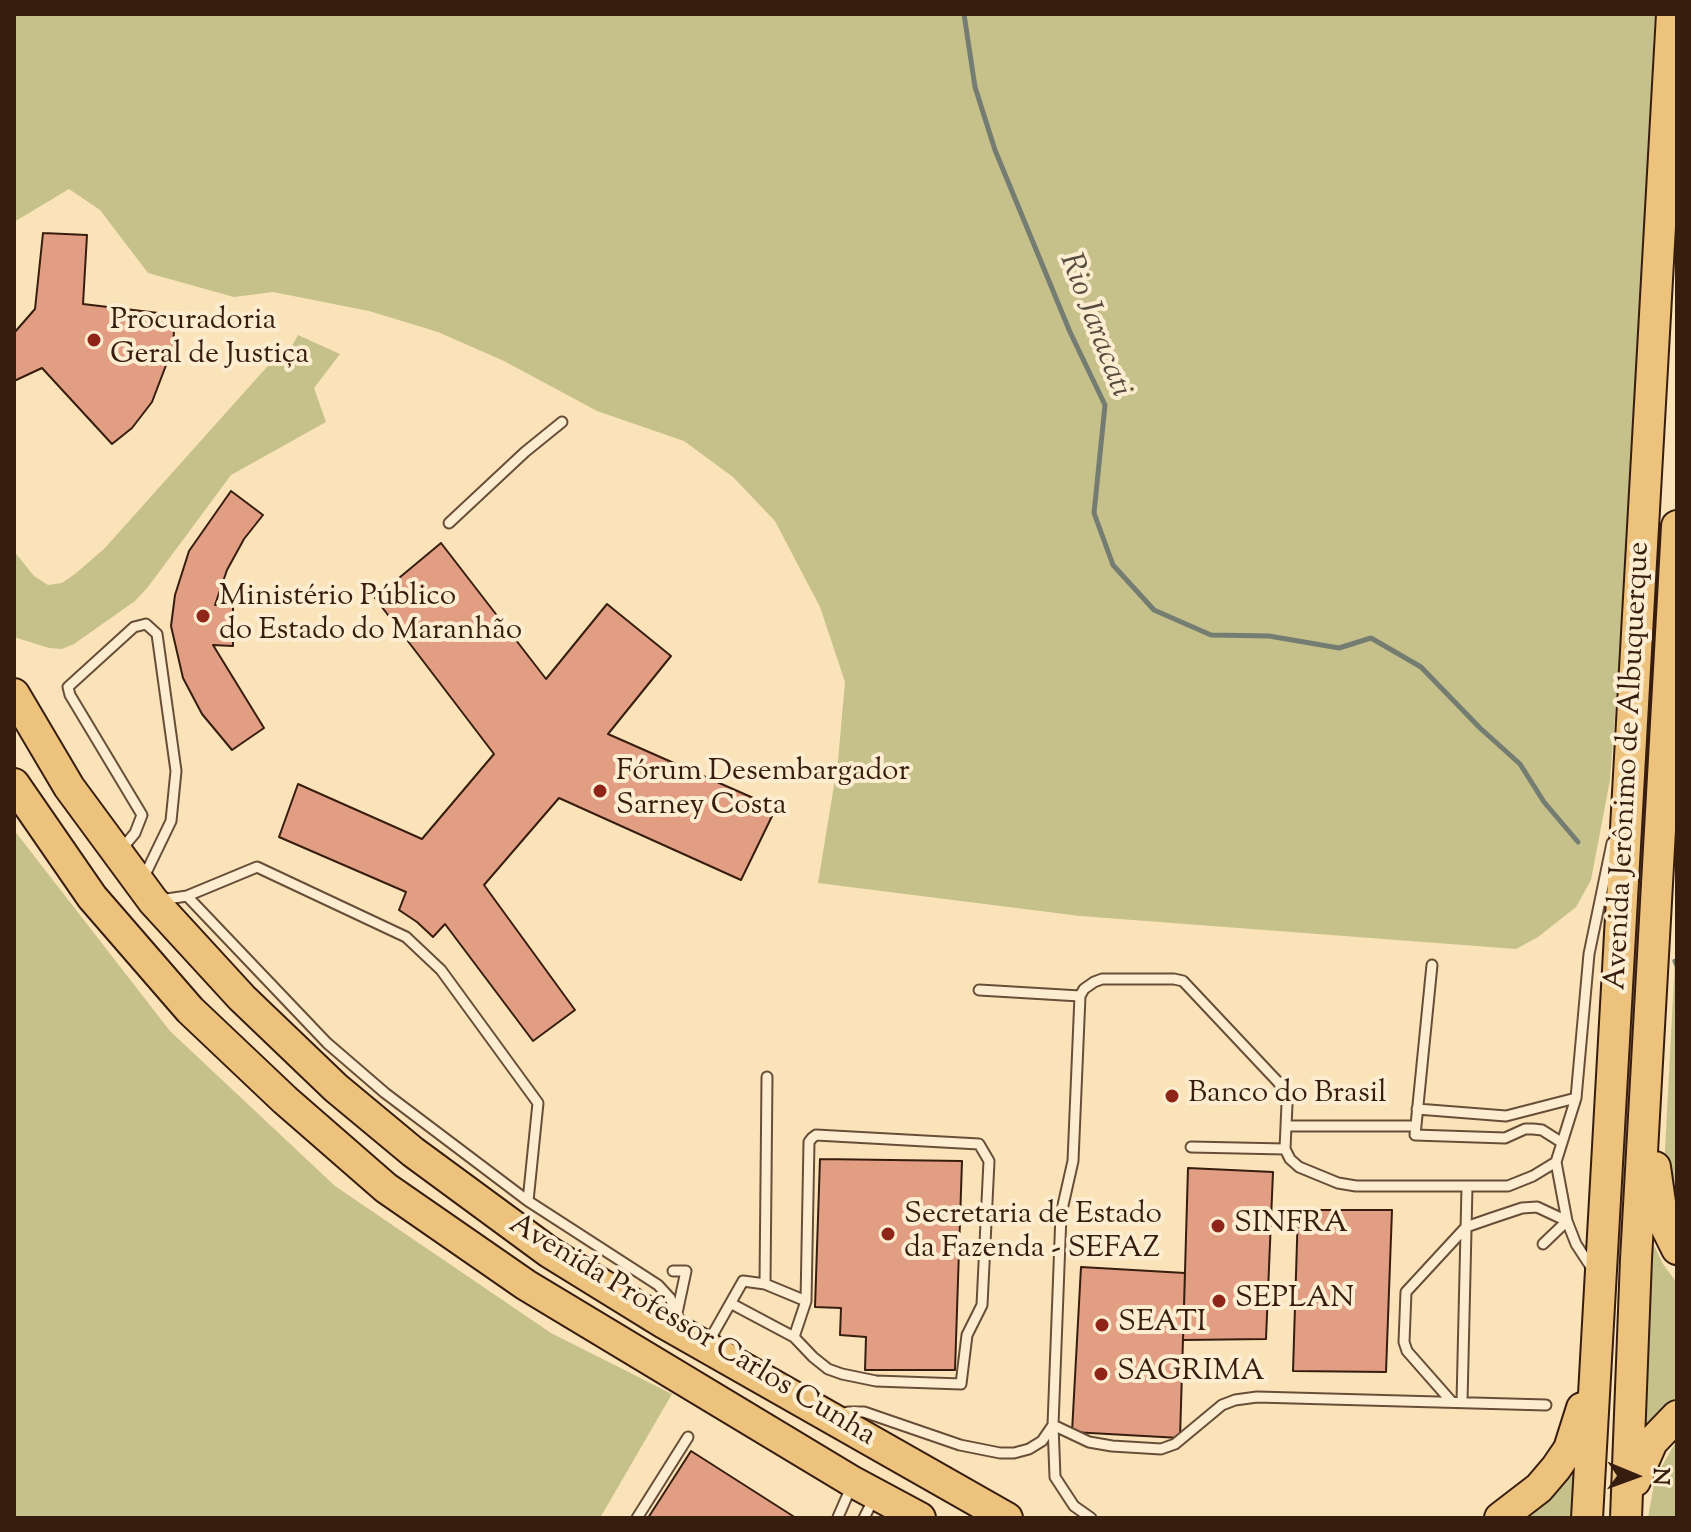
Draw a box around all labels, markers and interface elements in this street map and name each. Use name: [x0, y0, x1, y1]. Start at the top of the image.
water label: Rio Jaracati: [1048, 249, 1138, 403]
place label: Procuradoria Geral de Justiça: [110, 305, 309, 376]
marker: Procuradoria Geral de Justiça: [85, 331, 103, 349]
street label: Avenida Jerônimo de Albuquerque: [1600, 541, 1660, 991]
place label: Ministério Público do Estado do Maranhão: [219, 581, 522, 652]
marker: Ministério Público do Estado do Maranhão: [194, 607, 212, 625]
place label: Fórum Desembargador Sarney Costa: [616, 756, 910, 826]
marker: Fórum Desembargador Sarney Costa: [591, 782, 609, 800]
place label: Banco do Brasil: [1188, 1078, 1387, 1114]
marker: Banco do Brasil: [1163, 1087, 1181, 1105]
place label: Secretaria de Estado da Fazenda - SEFAZ: [904, 1199, 1162, 1270]
street label: Avenida Professor Carlos Cunha: [501, 1208, 881, 1456]
place label: SINFRA: [1234, 1208, 1348, 1244]
marker: SINFRA: [1209, 1217, 1227, 1235]
marker: Secretaria de Estado da Fazenda - SEFAZ: [879, 1225, 897, 1243]
place label: SEPLAN: [1235, 1283, 1354, 1319]
marker: SEPLAN: [1210, 1292, 1228, 1310]
place label: SEATI: [1118, 1307, 1207, 1343]
marker: SEATI: [1093, 1316, 1111, 1334]
place label: SAGRIMA: [1117, 1356, 1265, 1392]
marker: SAGRIMA: [1092, 1365, 1110, 1383]
north arrow: [1595, 1436, 1675, 1516]
text: N: [1643, 1467, 1675, 1485]

